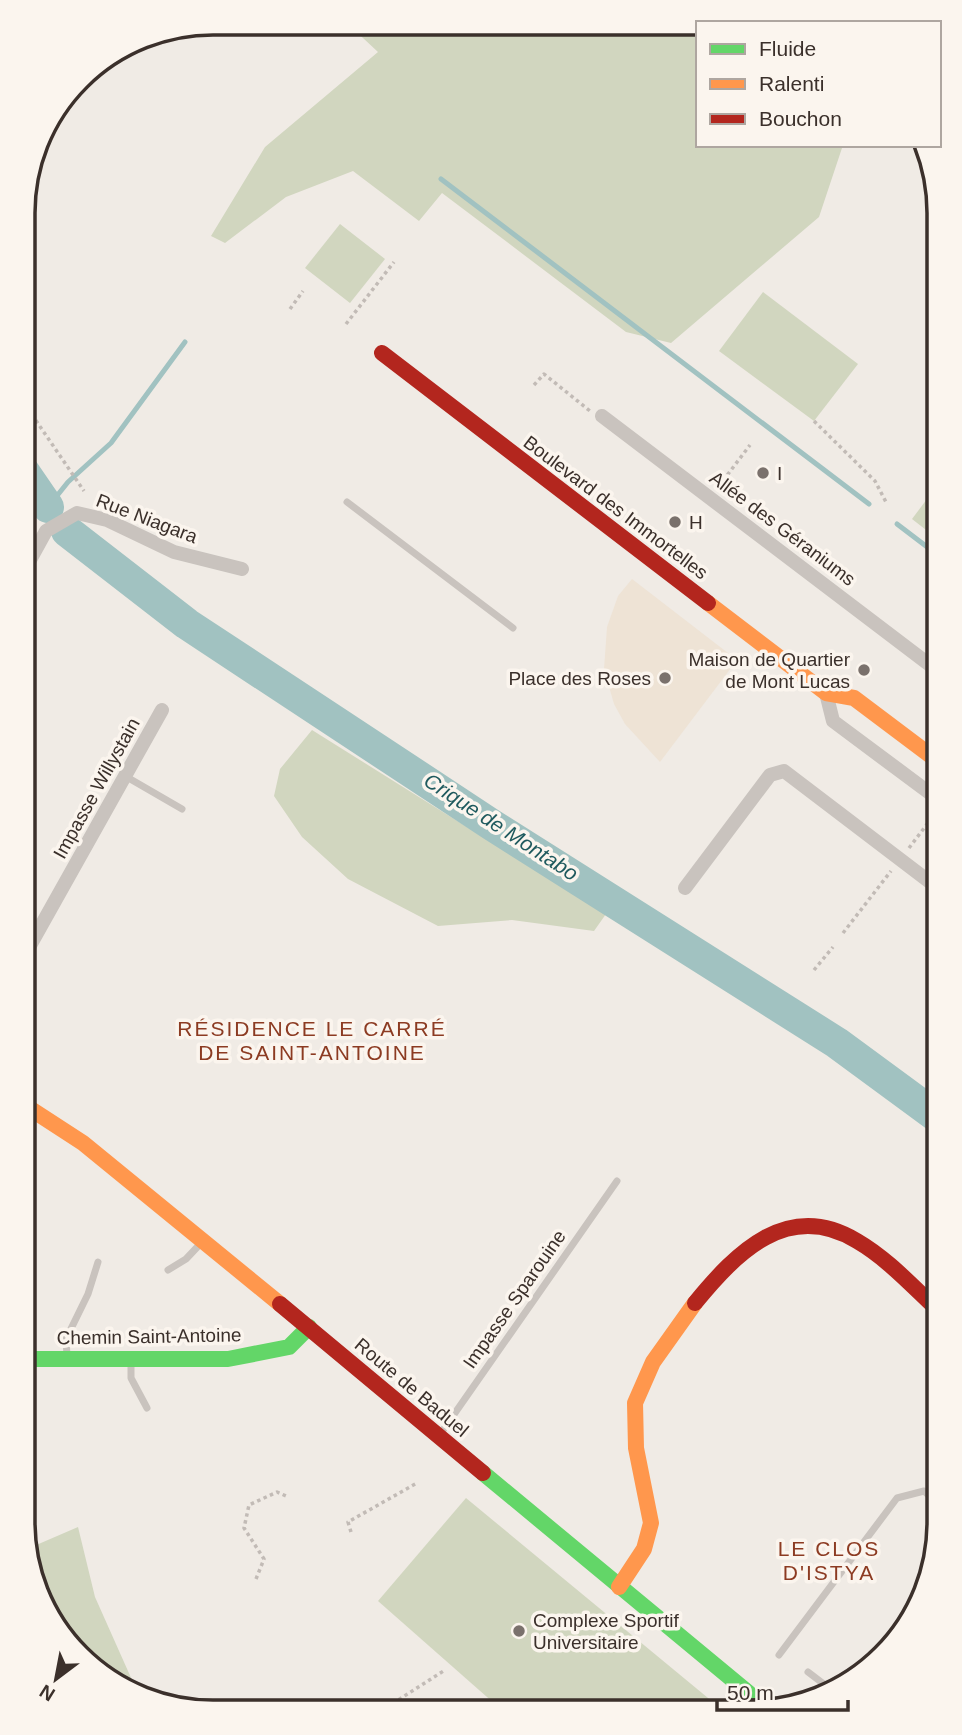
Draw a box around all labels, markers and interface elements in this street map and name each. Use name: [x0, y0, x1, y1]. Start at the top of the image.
legend: [696, 21, 941, 147]
text: Fluide: [759, 37, 816, 60]
text: Ralenti: [759, 72, 824, 95]
text: Bouchon: [759, 107, 842, 130]
street label: Boulevard des Immortelles: [520, 431, 712, 583]
place label: I: [777, 463, 782, 484]
marker: I: [755, 465, 771, 481]
street label: Allée des Géraniums: [706, 467, 859, 590]
street label: Rue Niagara: [93, 490, 201, 548]
place label: H: [689, 512, 703, 533]
marker: H: [667, 514, 683, 530]
place label: Maison de Quartier de Mont Lucas: [688, 649, 851, 692]
marker: Maison de Quartier de Mont Lucas: [856, 662, 872, 678]
place label: Place des Roses: [508, 668, 651, 689]
marker: Place des Roses: [657, 670, 673, 686]
street label: Impasse Willystain: [49, 714, 144, 862]
water label: Crique de Montabo: [420, 768, 583, 885]
district label: RÉSIDENCE LE CARRÉ DE SAINT-ANTOINE: [177, 1017, 447, 1064]
street label: Impasse Sparouine: [459, 1226, 570, 1372]
street label: Chemin Saint-Antoine: [56, 1324, 242, 1349]
street label: Route de Baduel: [351, 1334, 473, 1441]
district label: LE CLOS D'ISTYA: [778, 1537, 880, 1584]
place label: Complexe Sportif Universitaire: [533, 1610, 679, 1653]
marker: Complexe Sportif Universitaire: [511, 1623, 527, 1639]
north arrow: [21, 1644, 91, 1714]
scale bar: [717, 1668, 848, 1712]
text: N: [36, 1680, 59, 1706]
text: 50 m: [727, 1681, 774, 1704]

